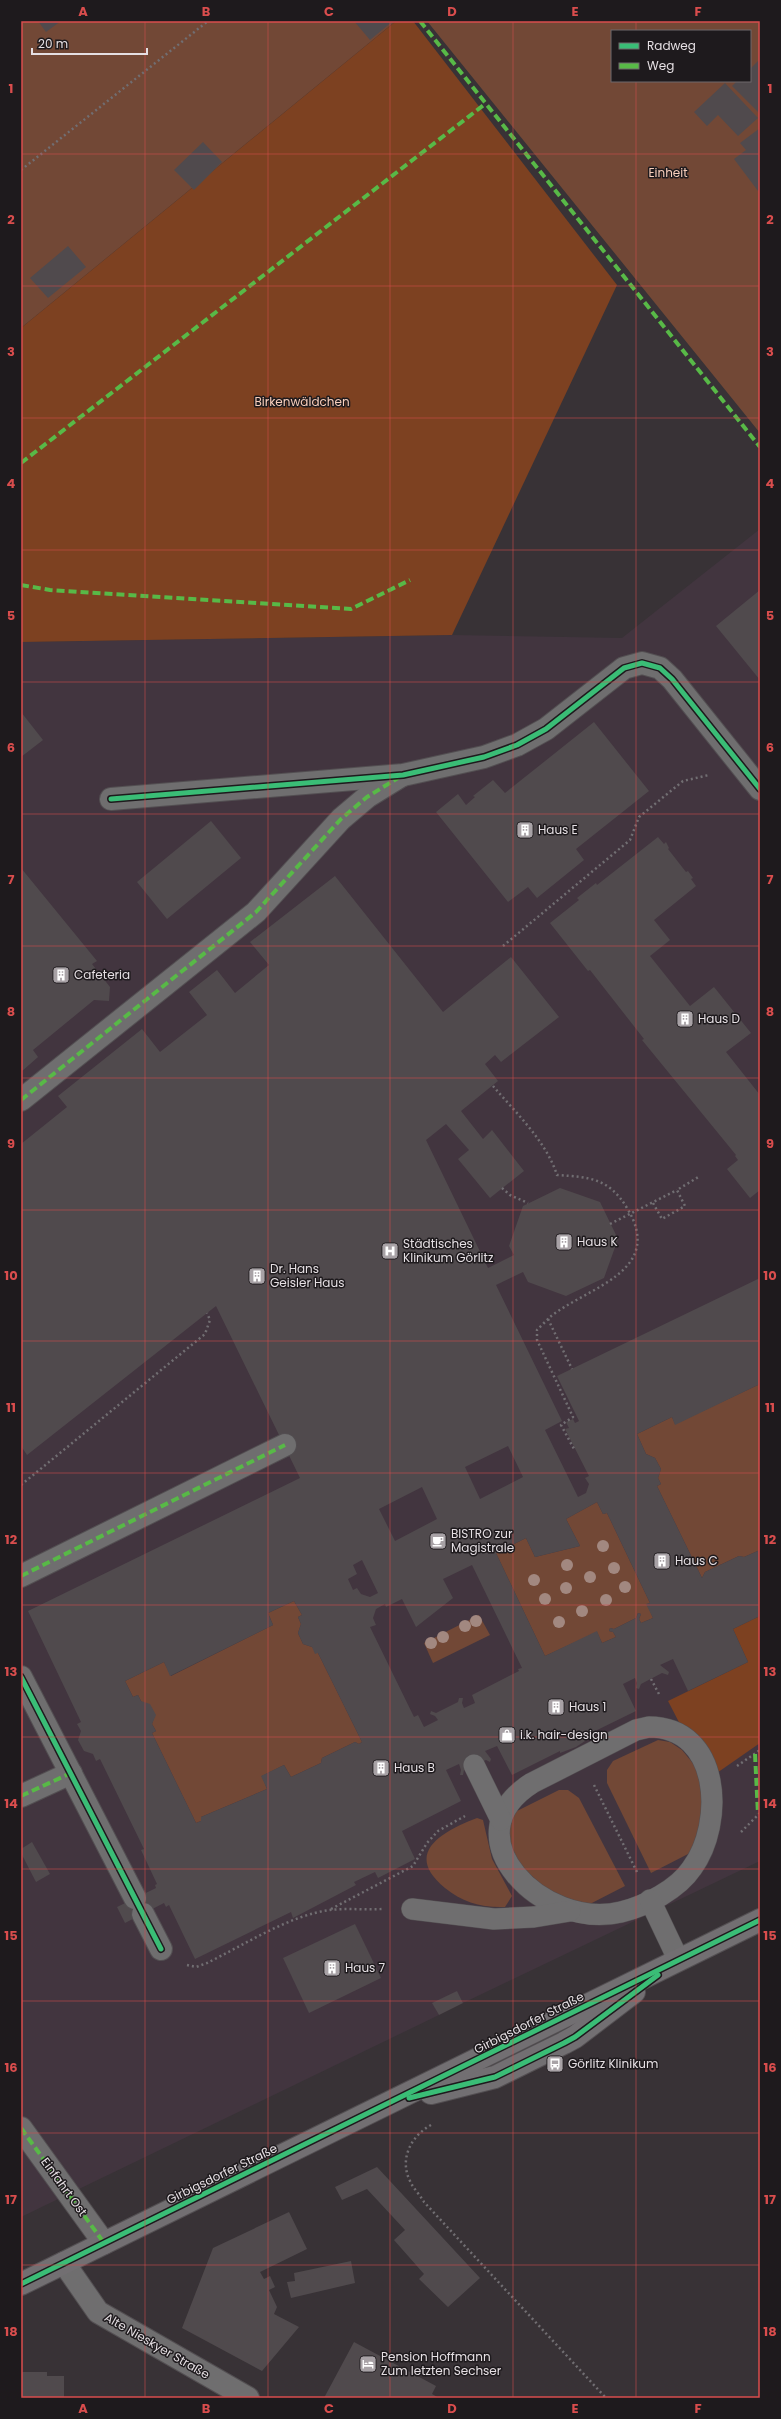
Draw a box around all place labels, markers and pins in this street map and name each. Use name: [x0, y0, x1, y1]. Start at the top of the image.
building icon: Haus E: [515, 820, 535, 840]
place label: Haus E: [538, 821, 578, 838]
building icon: Cafeteria: [51, 965, 71, 985]
place label: Cafeteria: [74, 966, 130, 983]
building icon: Haus D: [675, 1009, 695, 1029]
place label: Haus D: [698, 1010, 740, 1027]
building icon: Haus K: [554, 1232, 574, 1252]
place label: Haus K: [577, 1233, 618, 1250]
place label: Städtisches Klinikum Görlitz: [403, 1235, 493, 1266]
hospital icon: Städtisches Klinikum Görlitz: [380, 1241, 400, 1261]
place label: Dr. Hans Geisler Haus: [270, 1260, 344, 1291]
building icon: Dr. Hans Geisler Haus: [247, 1266, 267, 1286]
place label: BISTRO zur Magistrale: [451, 1525, 514, 1556]
cafe icon: BISTRO zur Magistrale: [428, 1531, 448, 1551]
building icon: Haus C: [652, 1551, 672, 1571]
place label: Haus C: [675, 1552, 718, 1569]
building icon: Haus 1: [546, 1697, 566, 1717]
place label: Haus 1: [569, 1698, 606, 1715]
shop icon: i.k. hair-design: [497, 1725, 517, 1745]
place label: i.k. hair-design: [520, 1726, 608, 1743]
building icon: Haus B: [371, 1758, 391, 1778]
place label: Haus B: [394, 1759, 435, 1776]
building icon: Haus 7: [322, 1958, 342, 1978]
place label: Haus 7: [345, 1959, 386, 1976]
bus stop icon: Görlitz Klinikum: [545, 2054, 565, 2074]
place label: Görlitz Klinikum: [568, 2055, 658, 2072]
place label: Pension Hoffmann Zum letzten Sechser: [381, 2348, 502, 2379]
hotel icon: Pension Hoffmann Zum letzten Sechser: [358, 2354, 378, 2374]

